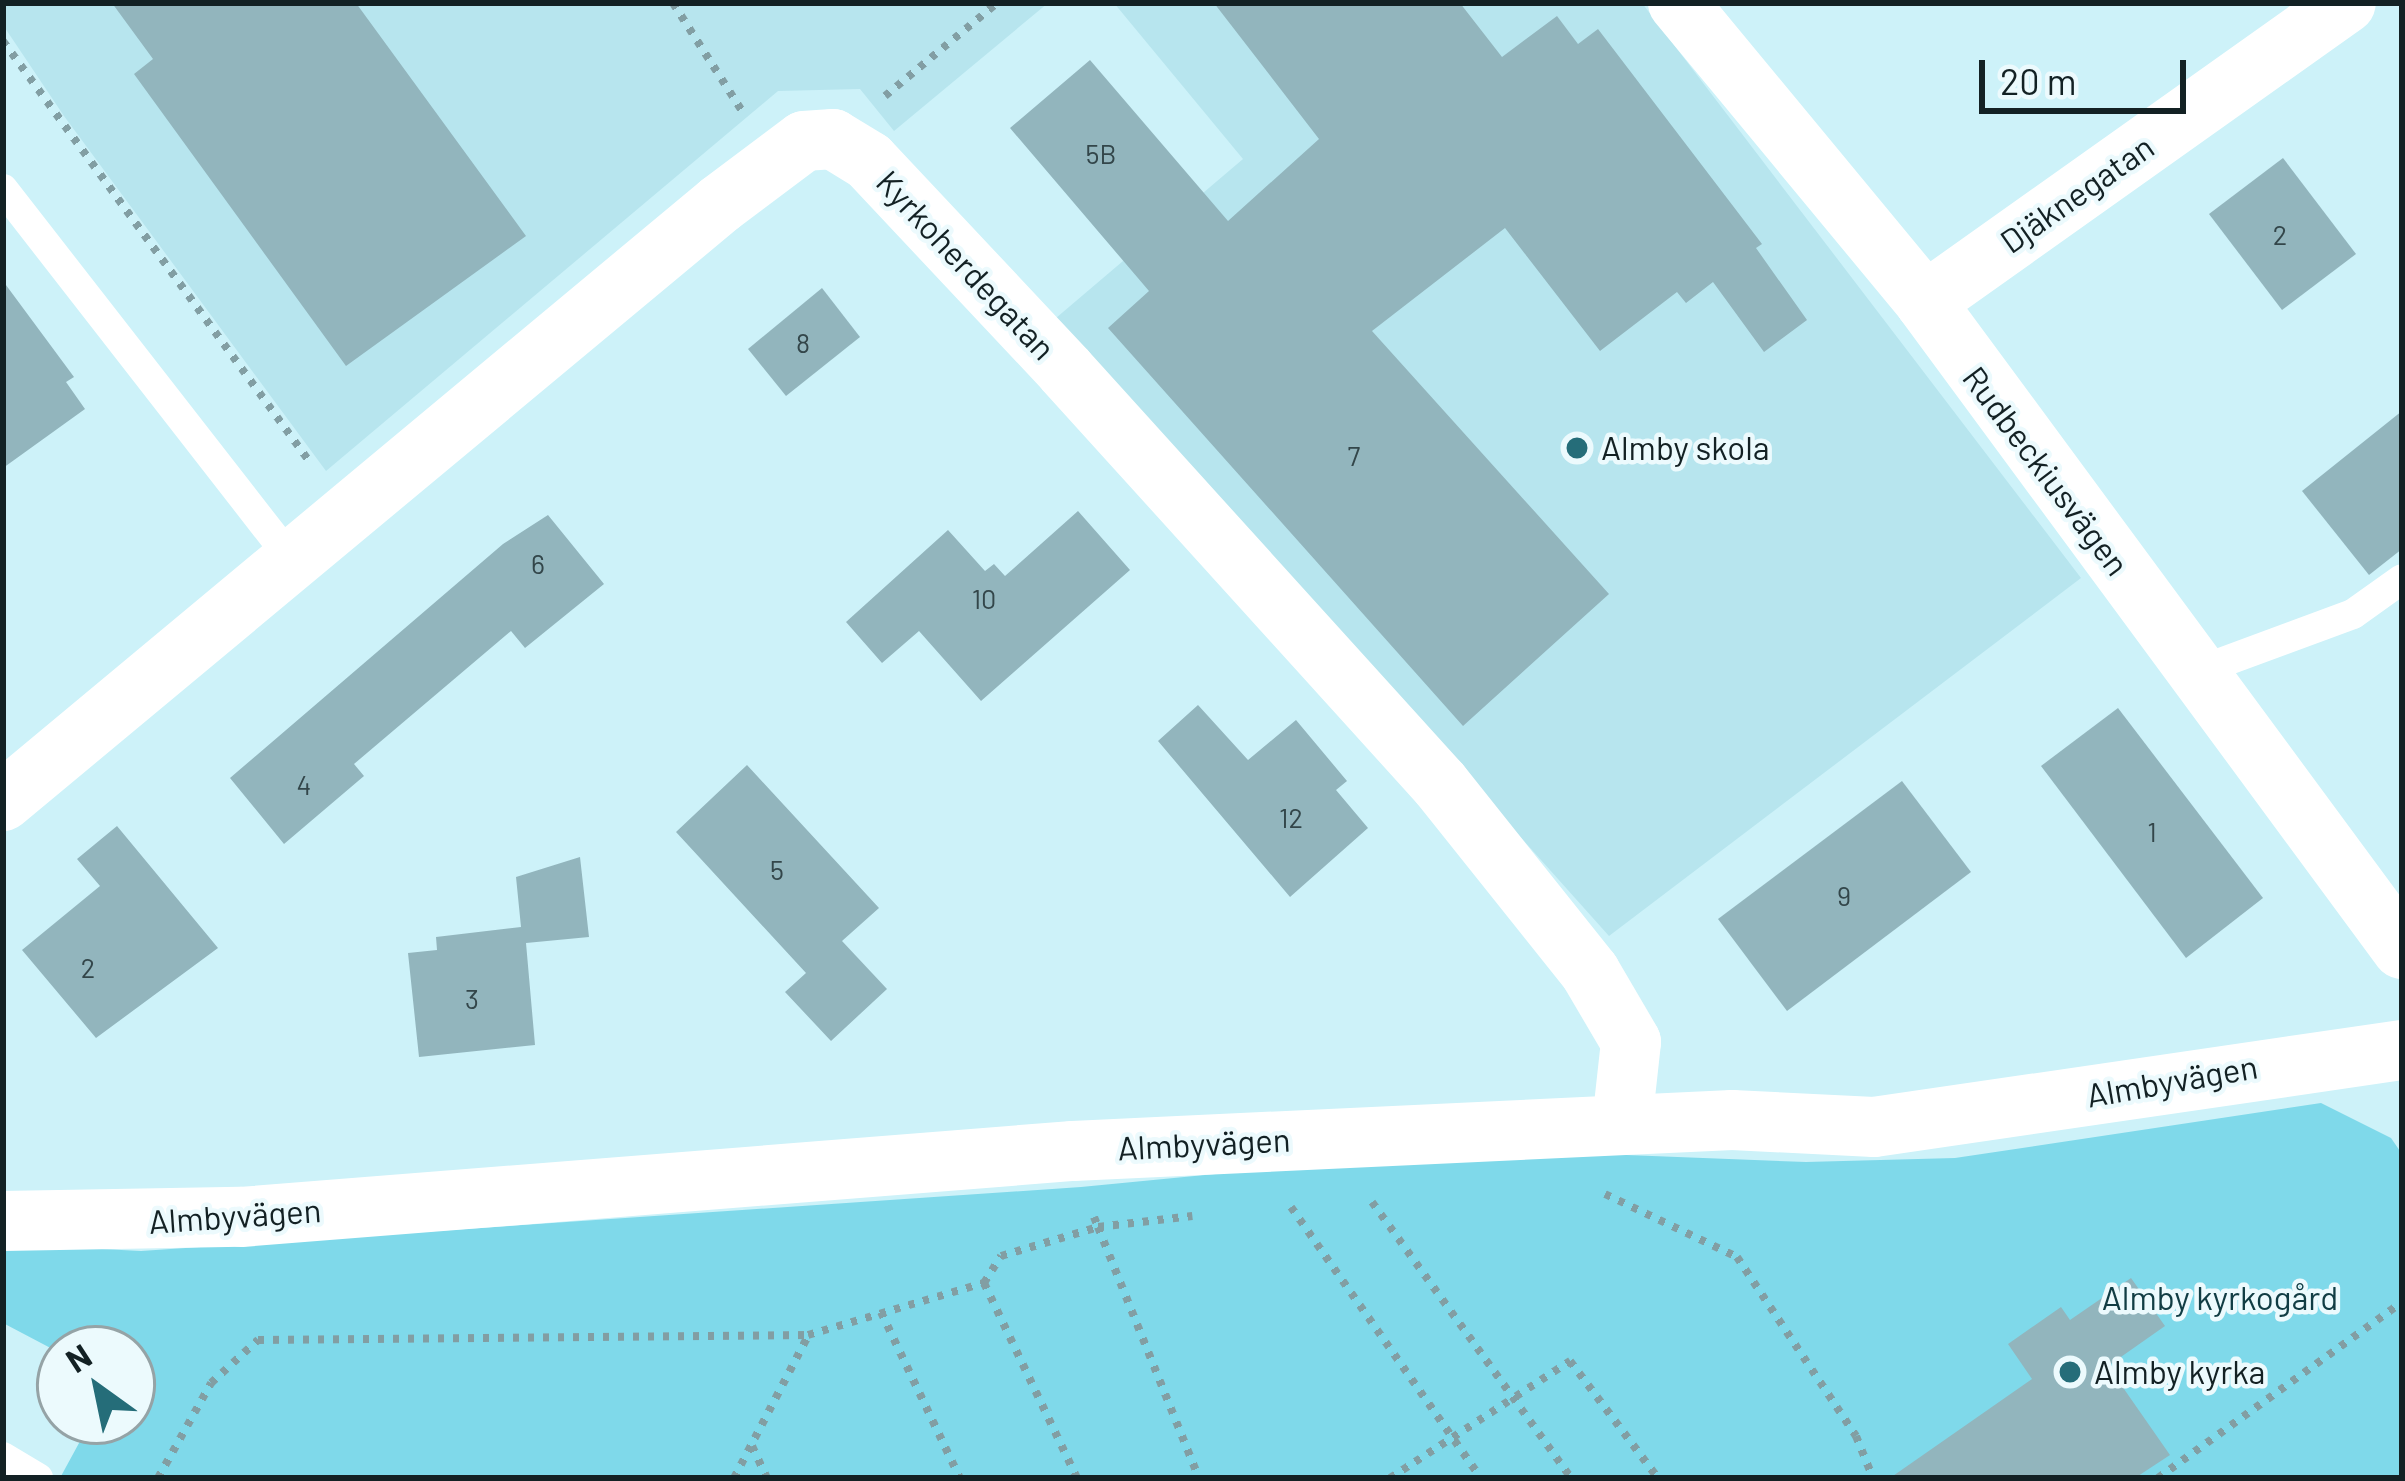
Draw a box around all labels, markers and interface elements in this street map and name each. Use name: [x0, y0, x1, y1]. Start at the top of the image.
scale bar: [1985, 36, 2192, 110]
text: 20 m: [2000, 59, 2077, 102]
street label: Djäknegatan: [1993, 127, 2161, 261]
house number: 5B: [1086, 138, 1116, 170]
street label: Kyrkoherdegatan: [868, 162, 1064, 368]
house number: 2: [2273, 219, 2287, 251]
house number: 8: [796, 327, 810, 359]
street label: Rudbeckiusvägen: [1955, 359, 2137, 583]
place label: Almby skola: [1601, 428, 1770, 468]
marker: Almby skola: [1564, 435, 1590, 461]
house number: 7: [1348, 440, 1360, 472]
house number: 6: [531, 548, 545, 580]
house number: 10: [972, 583, 996, 615]
house number: 4: [297, 769, 311, 801]
house number: 12: [1279, 802, 1303, 834]
house number: 1: [2147, 816, 2157, 848]
house number: 5: [770, 854, 784, 886]
house number: 9: [1837, 880, 1851, 912]
house number: 2: [81, 952, 95, 984]
house number: 3: [465, 983, 479, 1015]
street label: Almbyvägen: [2083, 1046, 2261, 1116]
street label: Almbyvägen: [1117, 1120, 1291, 1168]
street label: Almbyvägen: [147, 1190, 323, 1242]
park label: Almby kyrkogård: [2102, 1278, 2338, 1318]
north arrow: [36, 1325, 156, 1445]
text: N: [58, 1335, 98, 1380]
place label: Almby kyrka: [2094, 1352, 2265, 1392]
marker: Almby kyrka: [2057, 1359, 2083, 1385]

